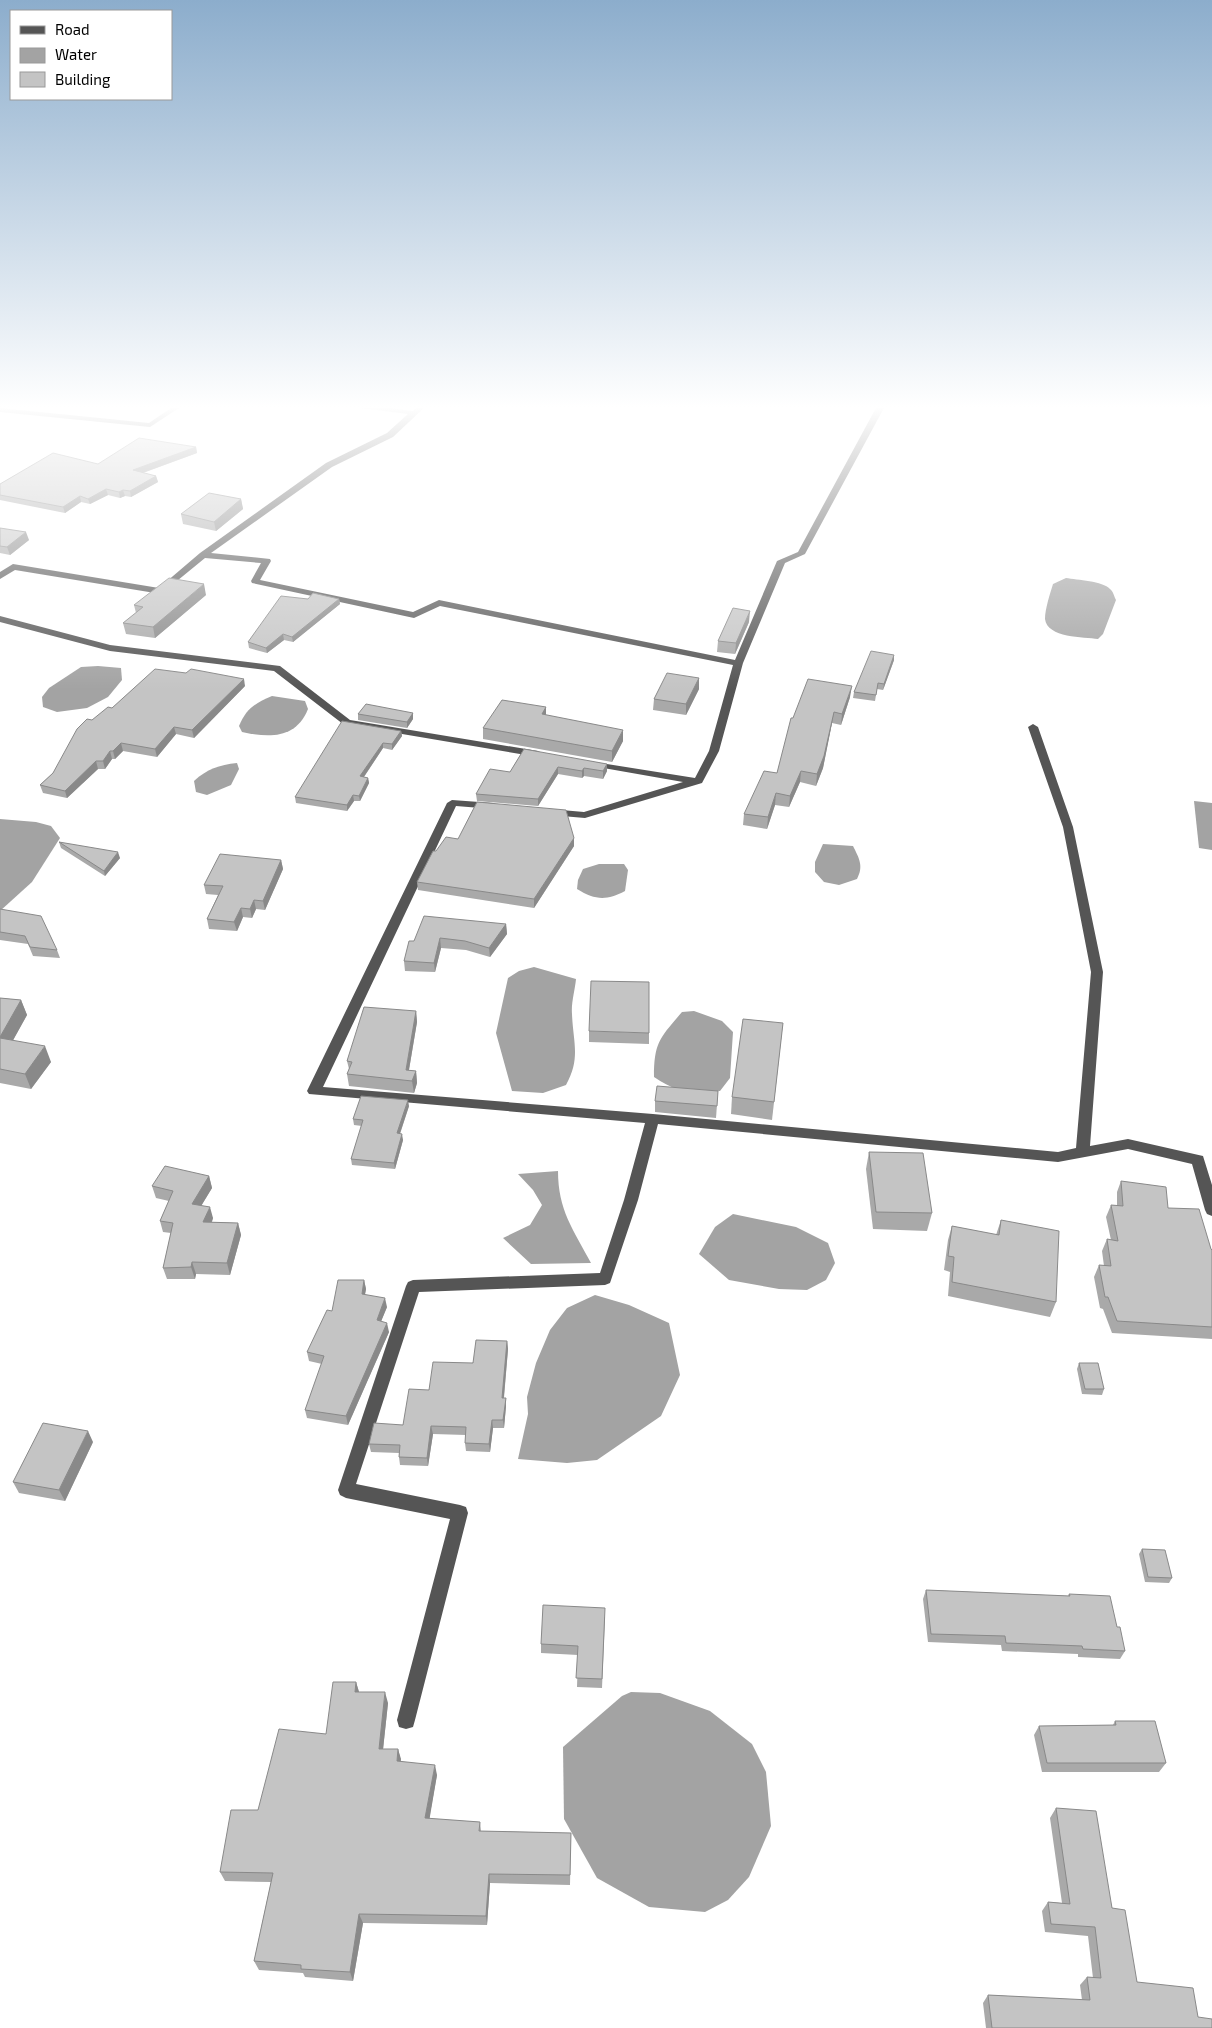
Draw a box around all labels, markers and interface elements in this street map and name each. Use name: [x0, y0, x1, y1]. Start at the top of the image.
legend: [10, 10, 172, 100]
text: Road: [55, 20, 90, 38]
text: Water: [55, 45, 97, 63]
text: Building: [55, 70, 111, 88]

